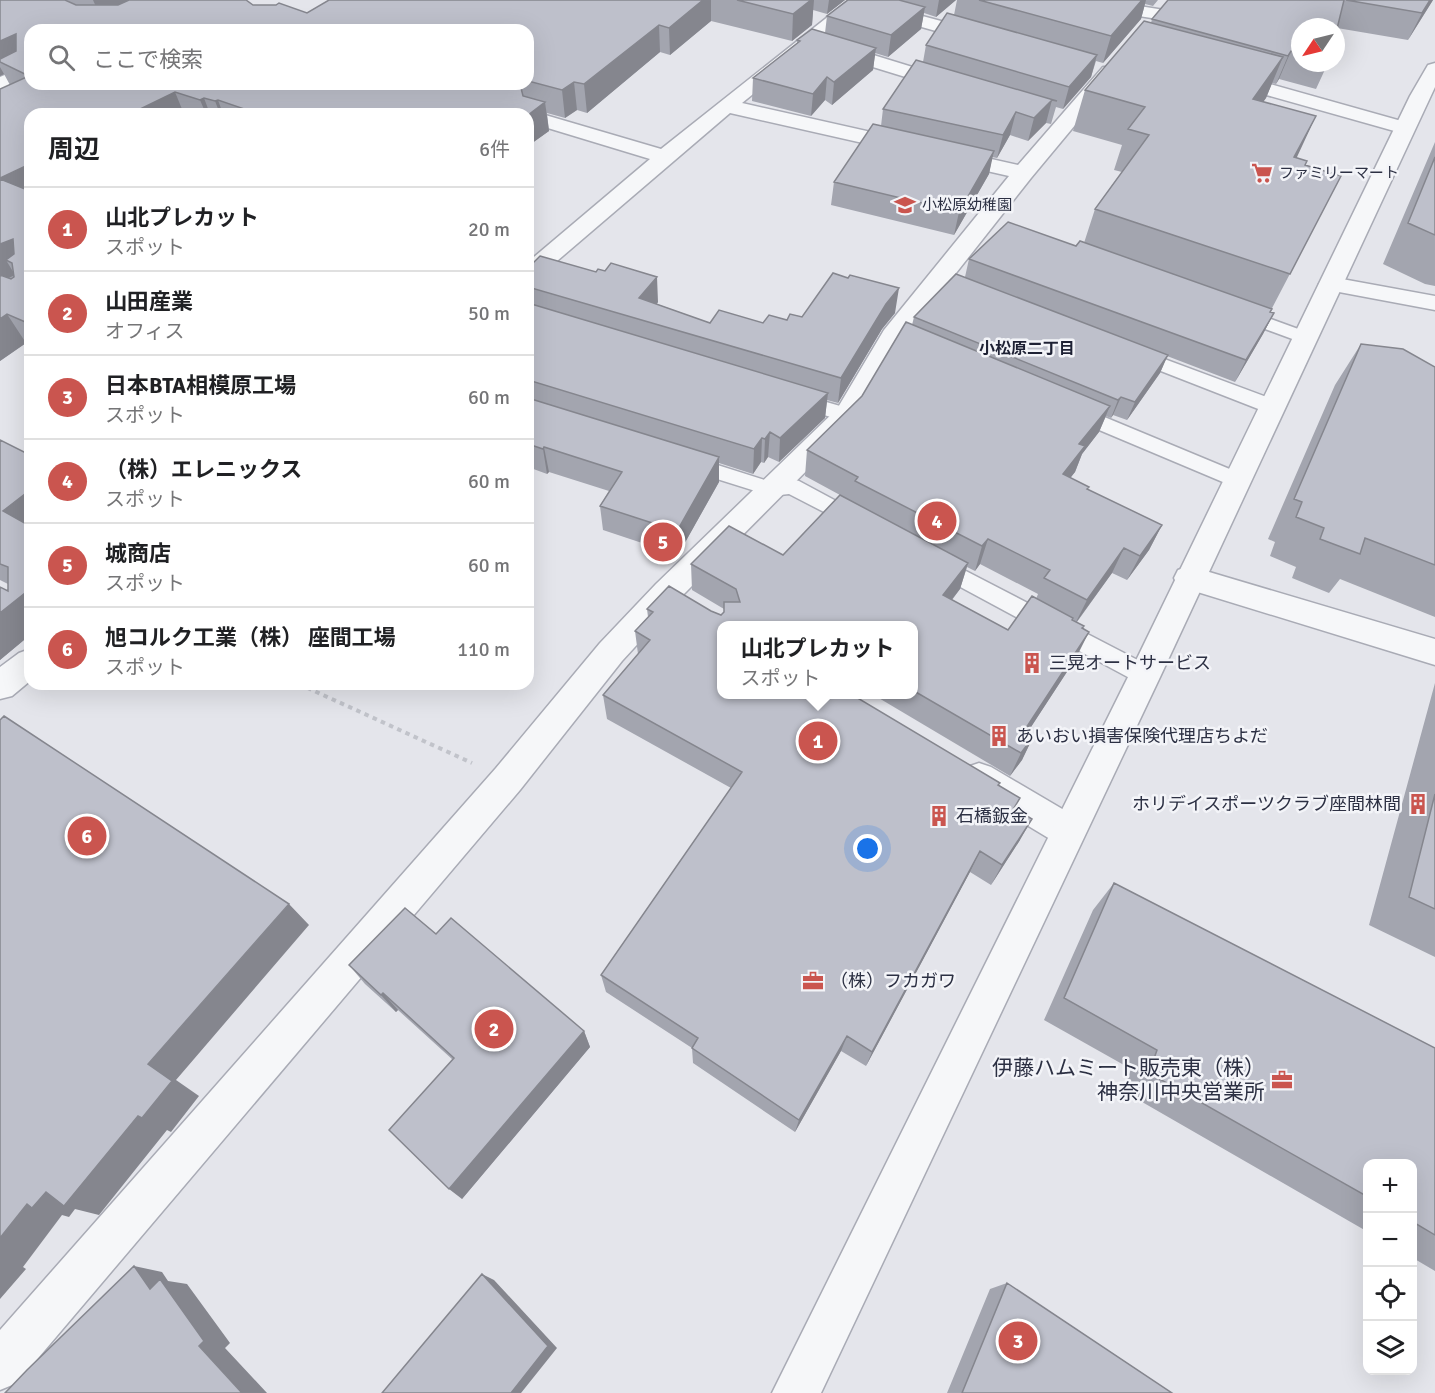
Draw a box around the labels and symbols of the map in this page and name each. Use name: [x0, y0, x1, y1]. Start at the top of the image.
north arrow: [1291, 18, 1345, 72]
supermarket icon: ファミリーマート: [1250, 161, 1274, 185]
place label: ファミリーマート: [1279, 164, 1399, 182]
school or university icon: 小松原幼稚園: [893, 193, 917, 217]
place label: 小松原幼稚園: [922, 196, 1012, 214]
district label: 小松原二丁目: [979, 339, 1075, 359]
pin: 4: [918, 498, 956, 544]
pin: 5: [644, 520, 682, 564]
building icon: 三晃オートサービス: [1020, 651, 1044, 675]
place label: 三晃オートサービス: [1049, 652, 1211, 674]
pin: 1: [798, 718, 838, 764]
building icon: あいおい損害保険代理店ちよだ: [987, 724, 1011, 748]
place label: あいおい損害保険代理店ちよだ: [1016, 725, 1268, 747]
building icon: ホリデイスポーツクラブ座間林間: [1406, 792, 1430, 816]
place label: ホリデイスポーツクラブ座間林間: [1132, 793, 1401, 815]
building icon: 石橋鈑金: [927, 804, 951, 828]
place label: 石橋鈑金: [956, 805, 1028, 827]
pin: 6: [68, 814, 106, 858]
your location: [853, 834, 882, 863]
office icon: （株）フカガワ: [801, 969, 825, 993]
place label: （株）フカガワ: [830, 970, 956, 992]
pin: 2: [474, 1006, 514, 1052]
place label: 伊藤ハムミート販売東（株） 神奈川中央営業所: [992, 1055, 1265, 1105]
office icon: 伊藤ハムミート販売東（株） 神奈川中央営業所: [1270, 1068, 1294, 1092]
pin: 3: [998, 1318, 1038, 1364]

